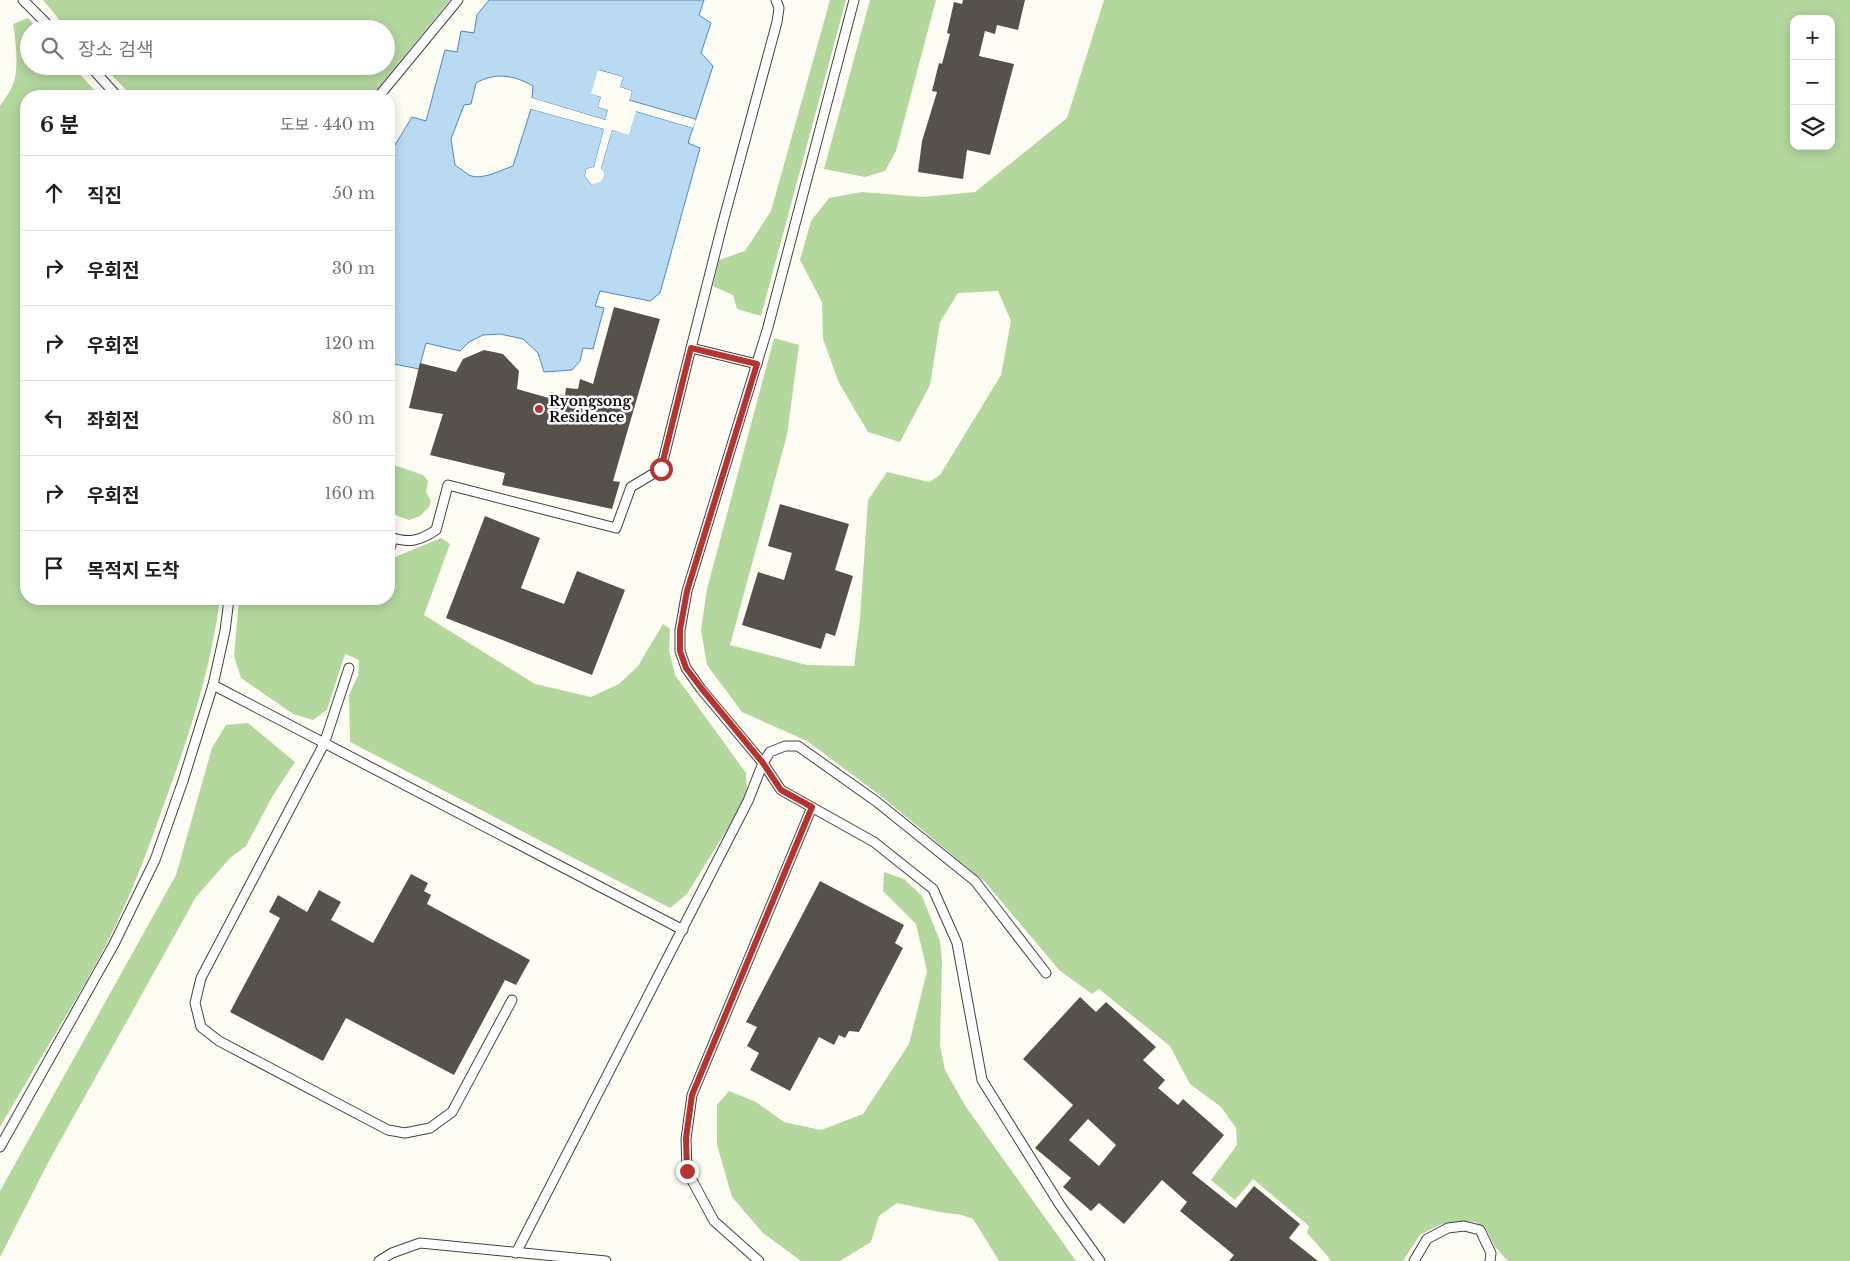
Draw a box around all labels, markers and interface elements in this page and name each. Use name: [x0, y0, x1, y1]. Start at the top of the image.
map controls: [1790, 15, 1835, 150]
button: +: [1790, 15, 1835, 60]
search box: [20, 20, 395, 75]
icon: search: [38, 34, 66, 62]
text: 장소 검색: [78, 38, 153, 61]
button: −: [1790, 60, 1835, 105]
button: layers: [1790, 105, 1835, 150]
text: 6 분: [40, 112, 79, 138]
text: 도보 · 440 m: [280, 114, 375, 134]
icon: ahead: [40, 179, 68, 207]
text: 50 m: [333, 183, 375, 203]
text: 직진: [87, 184, 122, 207]
icon: right: [40, 254, 68, 282]
text: 30 m: [332, 258, 375, 278]
text: 우회전: [87, 259, 139, 282]
icon: right: [40, 329, 68, 357]
text: 120 m: [325, 333, 375, 353]
text: 우회전: [87, 334, 139, 357]
place label: Ryongsong Residence: [549, 392, 632, 426]
marker: Ryongsong Residence: [533, 403, 545, 415]
icon: left: [40, 404, 68, 432]
text: 80 m: [332, 408, 375, 428]
text: 좌회전: [87, 409, 139, 432]
route start: [650, 458, 673, 481]
icon: right: [40, 479, 68, 507]
text: 160 m: [324, 483, 375, 503]
text: 우회전: [87, 484, 139, 507]
icon: arrive: [40, 554, 68, 582]
text: 목적지 도착: [87, 559, 179, 582]
route end: [676, 1160, 699, 1183]

